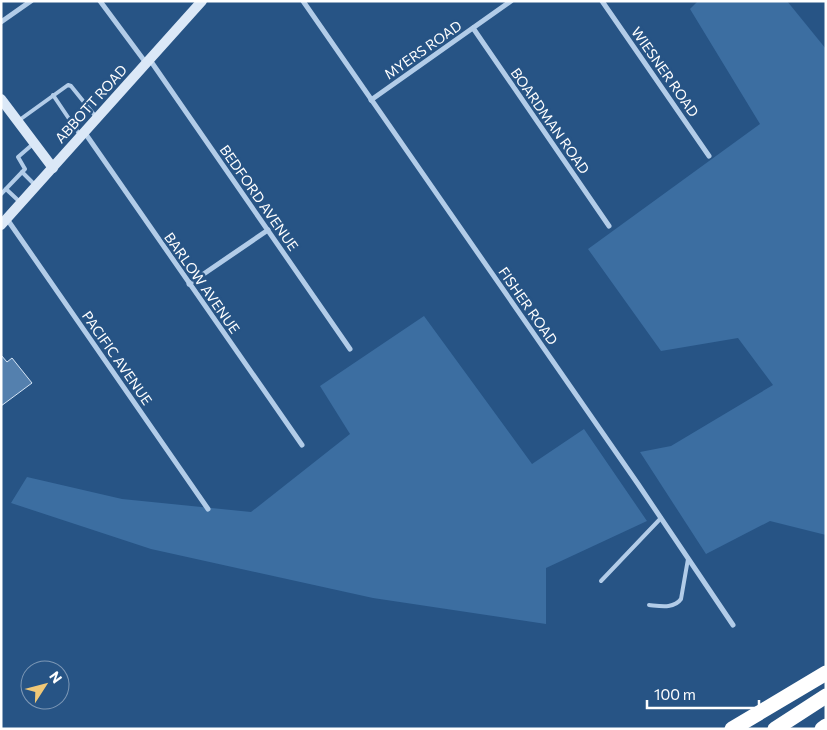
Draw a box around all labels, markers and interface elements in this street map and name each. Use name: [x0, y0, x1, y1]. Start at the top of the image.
street label: MYERS ROAD: [381, 17, 465, 83]
street label: WIESNER ROAD: [628, 24, 703, 120]
street label: ABBOTT ROAD: [51, 61, 130, 146]
street label: BOARDMAN ROAD: [507, 64, 593, 177]
street label: BEDFORD AVENUE: [217, 142, 302, 254]
street label: BARLOW AVENUE: [161, 229, 244, 337]
street label: FISHER ROAD: [495, 263, 562, 348]
street label: PACIFIC AVENUE: [79, 308, 156, 408]
north arrow: [20, 660, 70, 710]
text: N: [46, 668, 66, 686]
scale bar: [647, 678, 760, 710]
text: 100 m: [654, 685, 696, 703]

